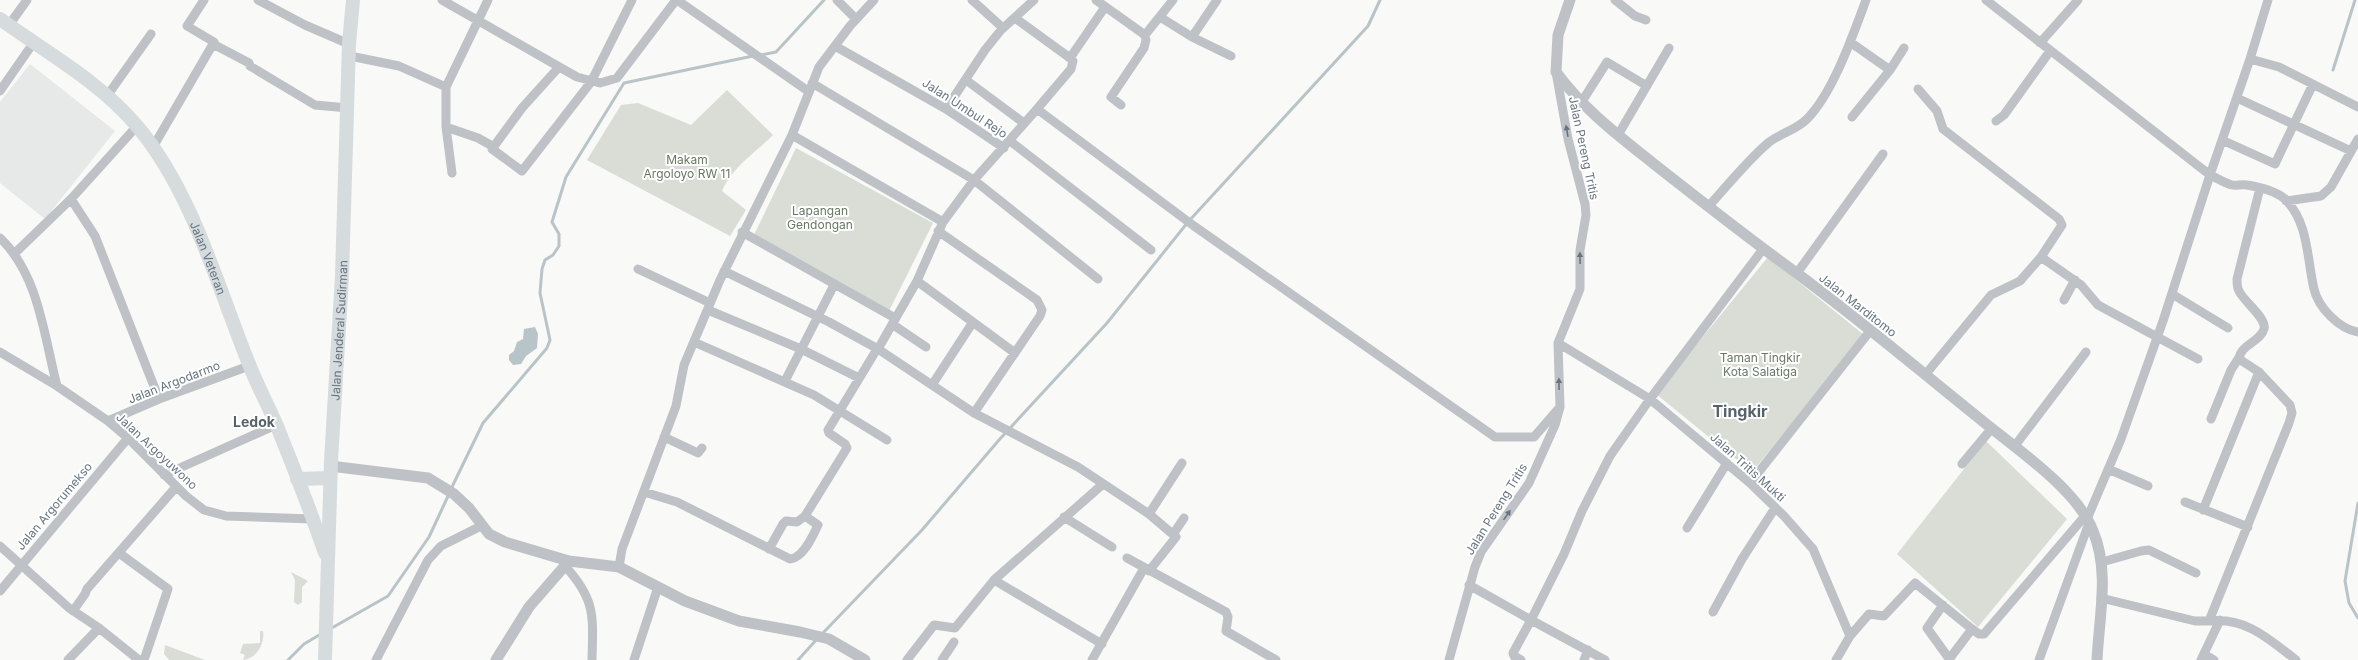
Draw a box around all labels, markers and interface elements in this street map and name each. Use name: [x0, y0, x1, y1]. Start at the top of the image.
street label: Jalan Umbul Rejo: [920, 75, 1010, 141]
street label: Jalan Pereng Tritis: [1566, 95, 1602, 201]
one-way arrow: [1564, 125, 1570, 137]
park label: Makam Argoloyo RW 11: [644, 152, 730, 181]
park label: Lapangan Gendongan: [787, 203, 853, 232]
street label: Jalan Veteran: [187, 219, 230, 297]
one-way arrow: [1577, 251, 1583, 264]
street label: Jalan Jenderal Sudirman: [327, 260, 350, 401]
street label: Jalan Marditomo: [1816, 270, 1900, 340]
park label: Taman Tingkir Kota Salatiga: [1720, 350, 1801, 379]
street label: Jalan Argodarmo: [126, 358, 222, 406]
one-way arrow: [1556, 378, 1563, 390]
district label: Tingkir: [1712, 401, 1768, 421]
street label: Jalan Argoyuwono: [113, 410, 201, 492]
district label: Ledok: [233, 413, 276, 430]
street label: Jalan Tritis Mukti: [1707, 429, 1789, 505]
street label: Jalan Argorumekso: [13, 459, 95, 553]
street label: Jalan Pereng Tritis: [1462, 460, 1530, 558]
one-way arrow: [1503, 510, 1511, 520]

